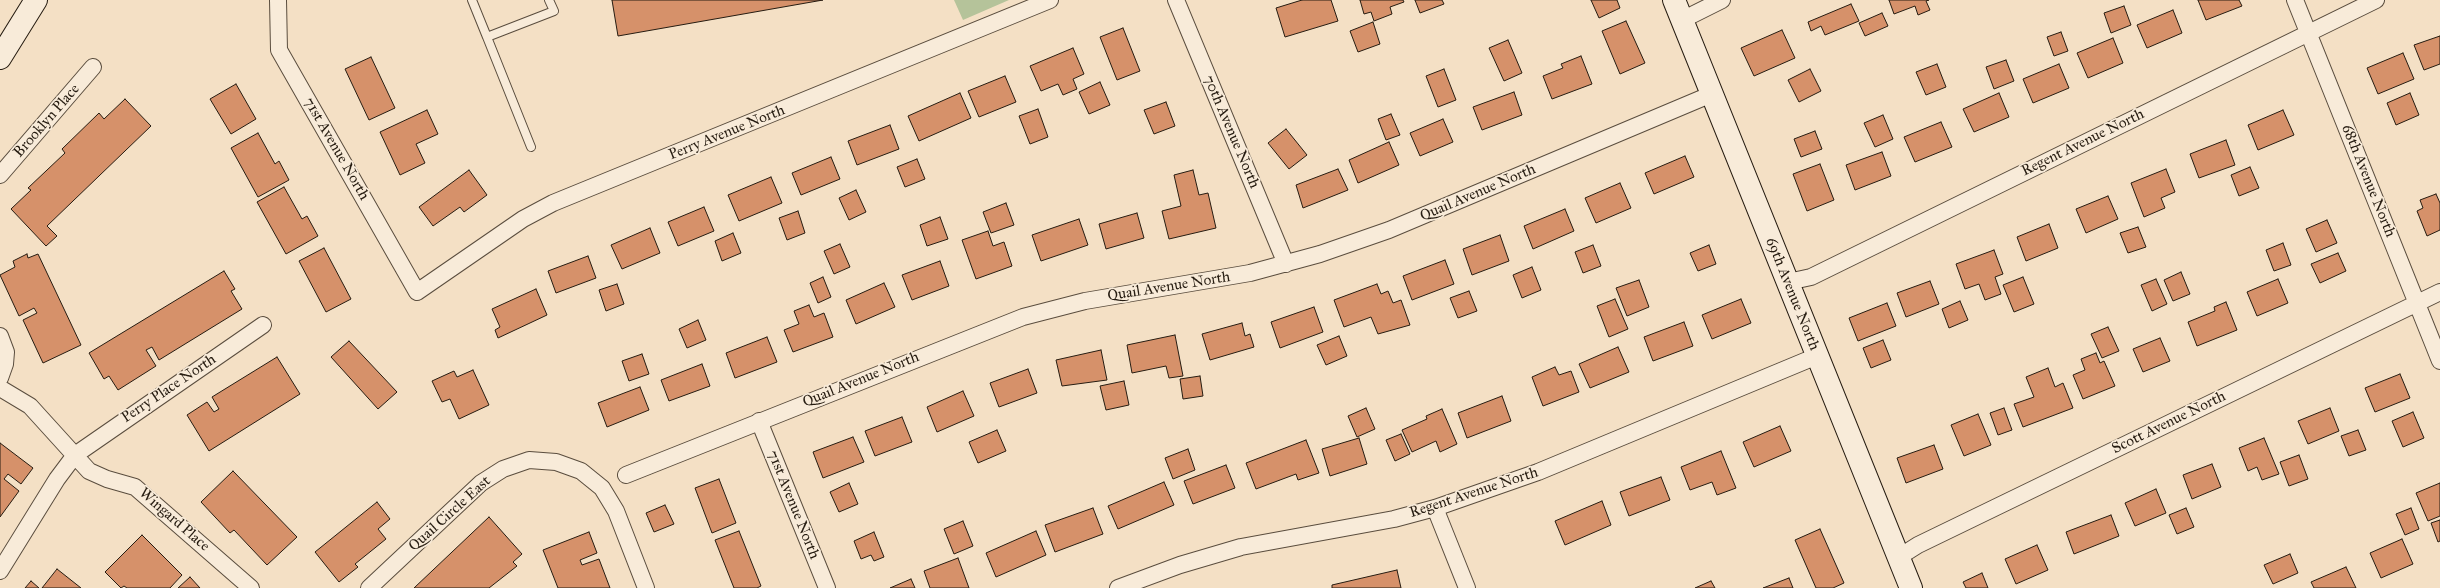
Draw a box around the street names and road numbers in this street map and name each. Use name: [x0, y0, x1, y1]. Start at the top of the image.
street label: 70th Avenue North: [1199, 73, 1263, 191]
street label: Brooklyn Place: [10, 81, 84, 161]
street label: 71st Avenue North: [299, 94, 373, 204]
street label: Perry Avenue North: [666, 102, 788, 164]
street label: Regent Avenue North: [2019, 106, 2147, 180]
street label: 68th Avenue North: [2337, 122, 2399, 240]
street label: Quail Avenue North: [1417, 160, 1539, 226]
street label: 69th Avenue North: [1761, 235, 1823, 353]
street label: Quail Avenue North: [1106, 268, 1232, 306]
street label: Quail Avenue North: [800, 348, 922, 412]
street label: Perry Place North: [118, 351, 220, 427]
street label: Scott Avenue North: [2109, 388, 2229, 458]
street label: 71st Avenue North: [763, 448, 823, 562]
street label: Regent Avenue North: [1407, 464, 1541, 522]
street label: Quail Circle East: [405, 473, 495, 555]
street label: Wingard Place: [135, 484, 213, 556]

